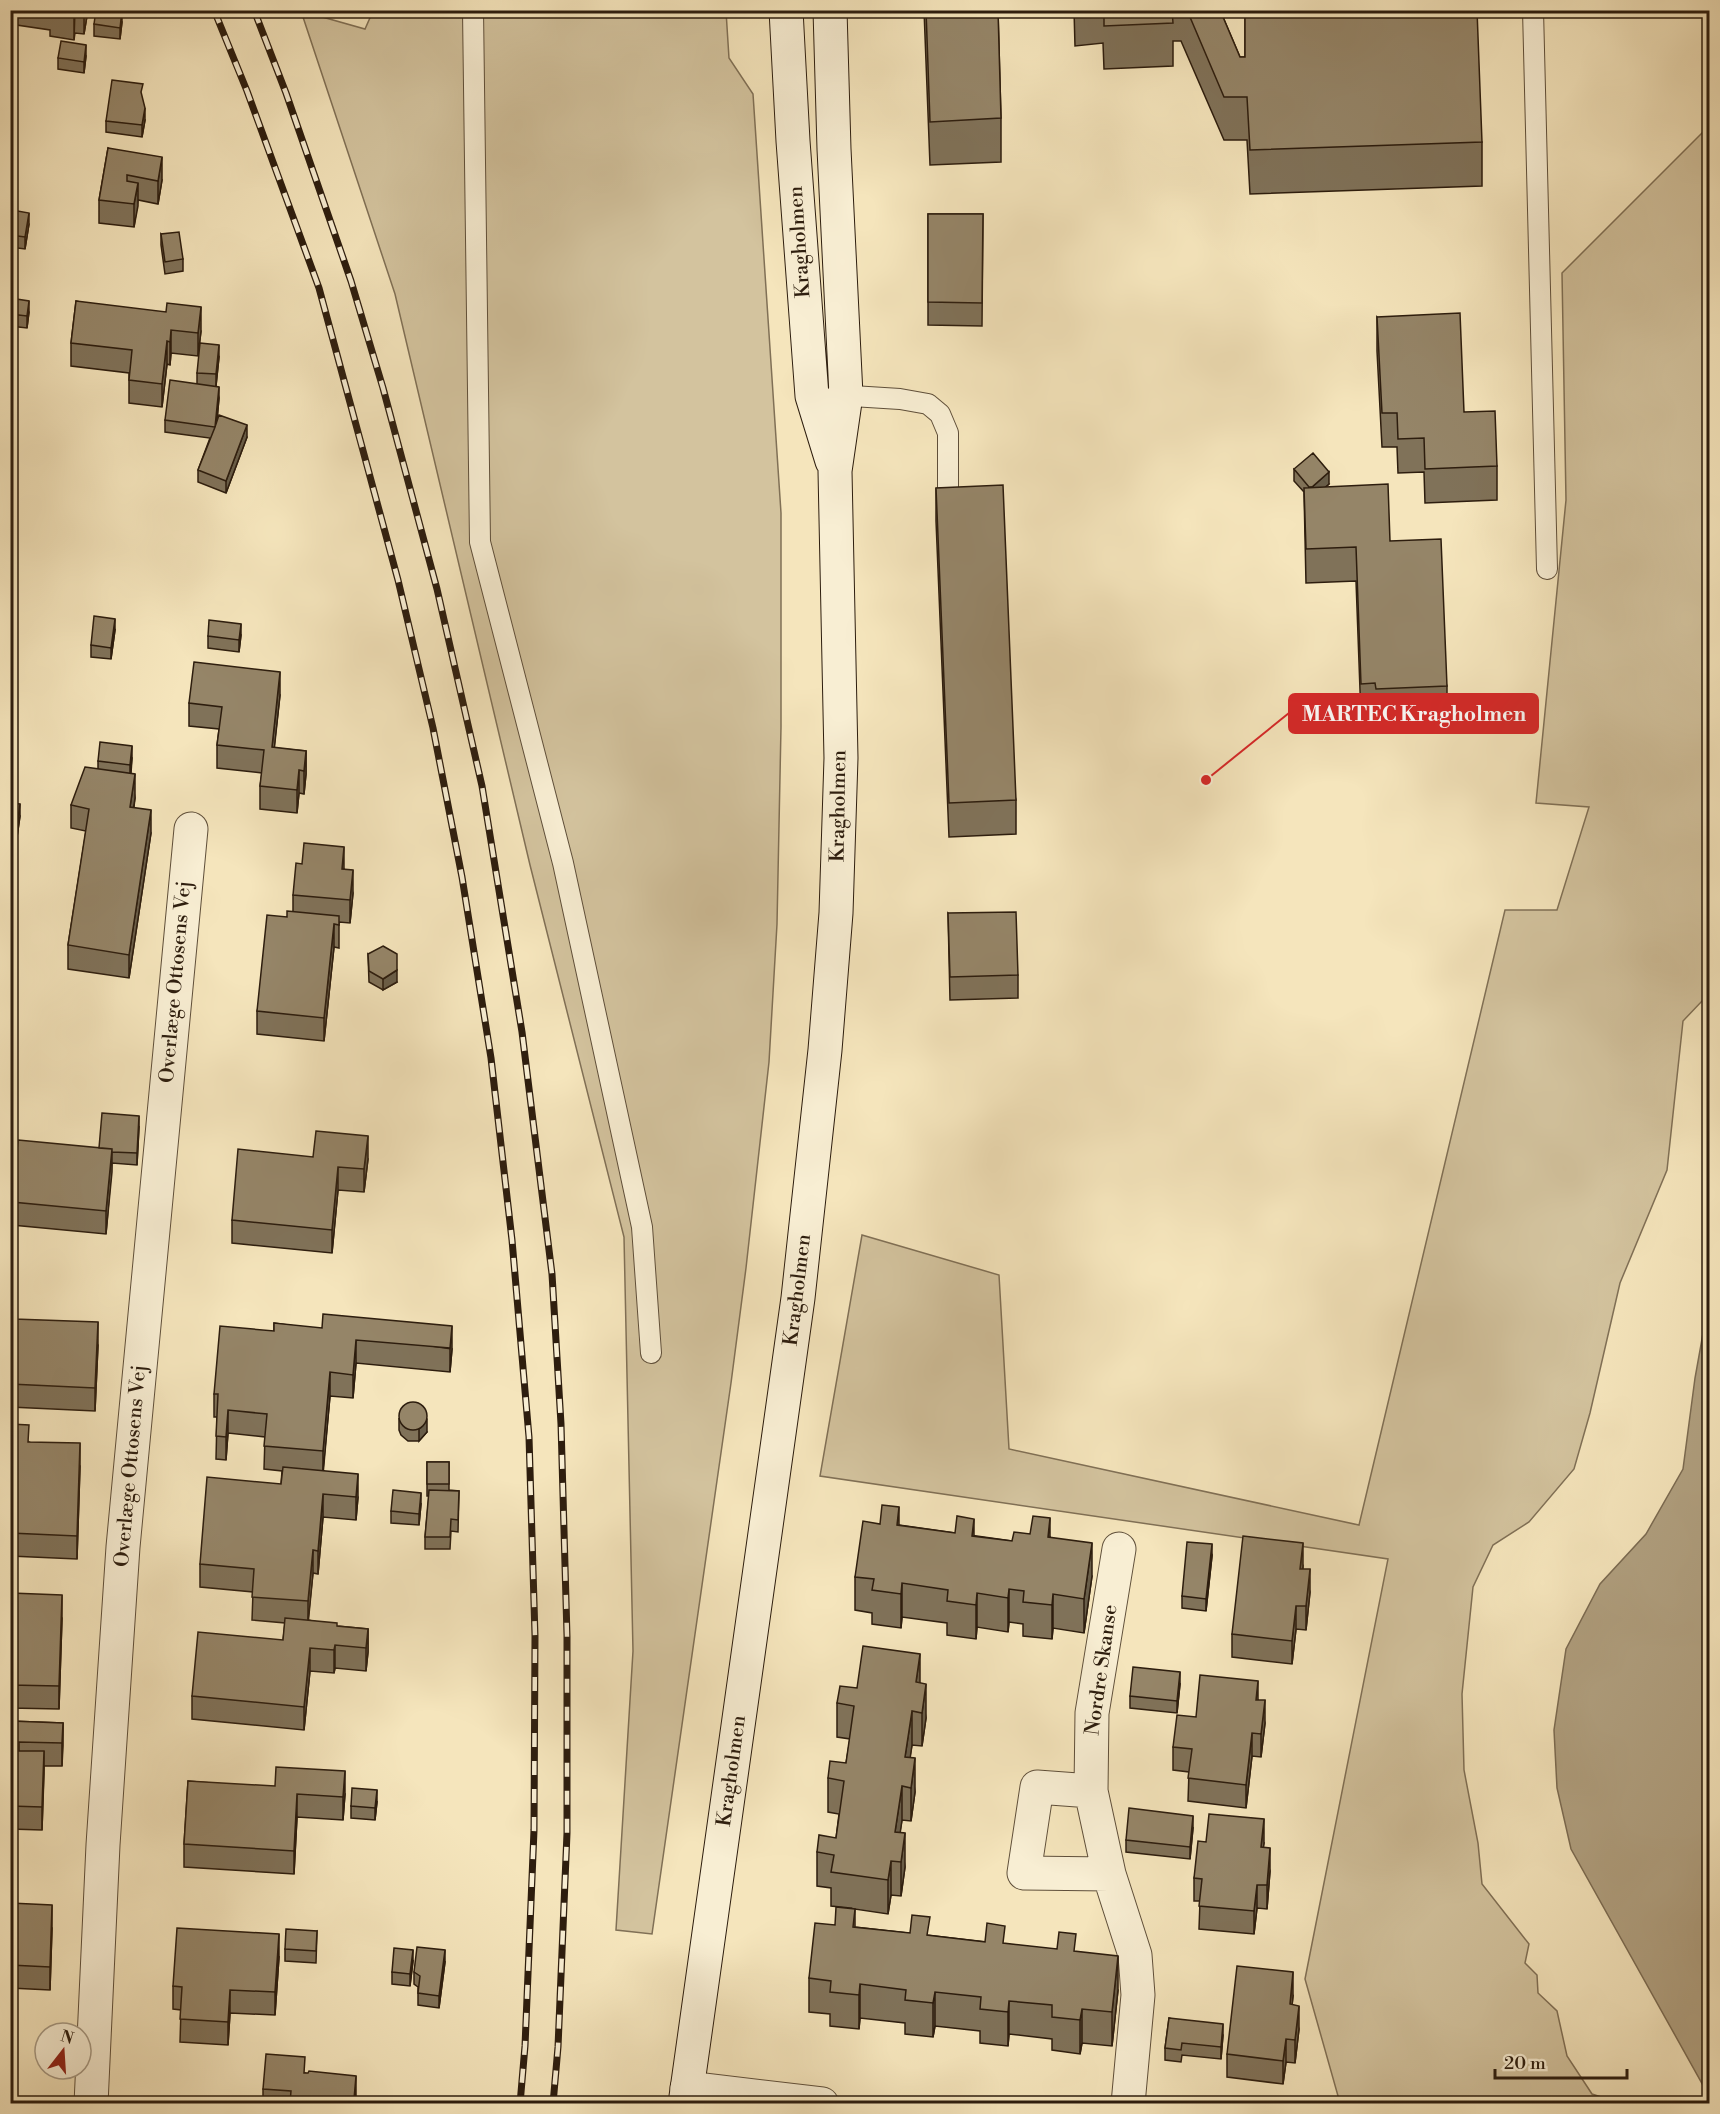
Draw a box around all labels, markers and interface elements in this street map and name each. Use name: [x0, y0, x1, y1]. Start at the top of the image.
street label: Kragholmen: [784, 185, 816, 299]
callout: MARTEC Kragholmen: [1289, 694, 1538, 733]
text: MARTEC Kragholmen: [1302, 702, 1526, 728]
street label: Kragholmen: [826, 750, 852, 862]
street label: Overlæge Ottosens Vej: [155, 880, 197, 1084]
street label: Kragholmen: [779, 1233, 817, 1347]
street label: Overlæge Ottosens Vej: [110, 1364, 152, 1568]
street label: Nordre Skanse: [1080, 1603, 1124, 1737]
street label: Kragholmen: [712, 1714, 752, 1828]
north arrow: [33, 2021, 93, 2081]
text: N: [58, 2026, 76, 2049]
scale bar: [1495, 2042, 1627, 2080]
text: 20 m: [1504, 2052, 1546, 2075]

